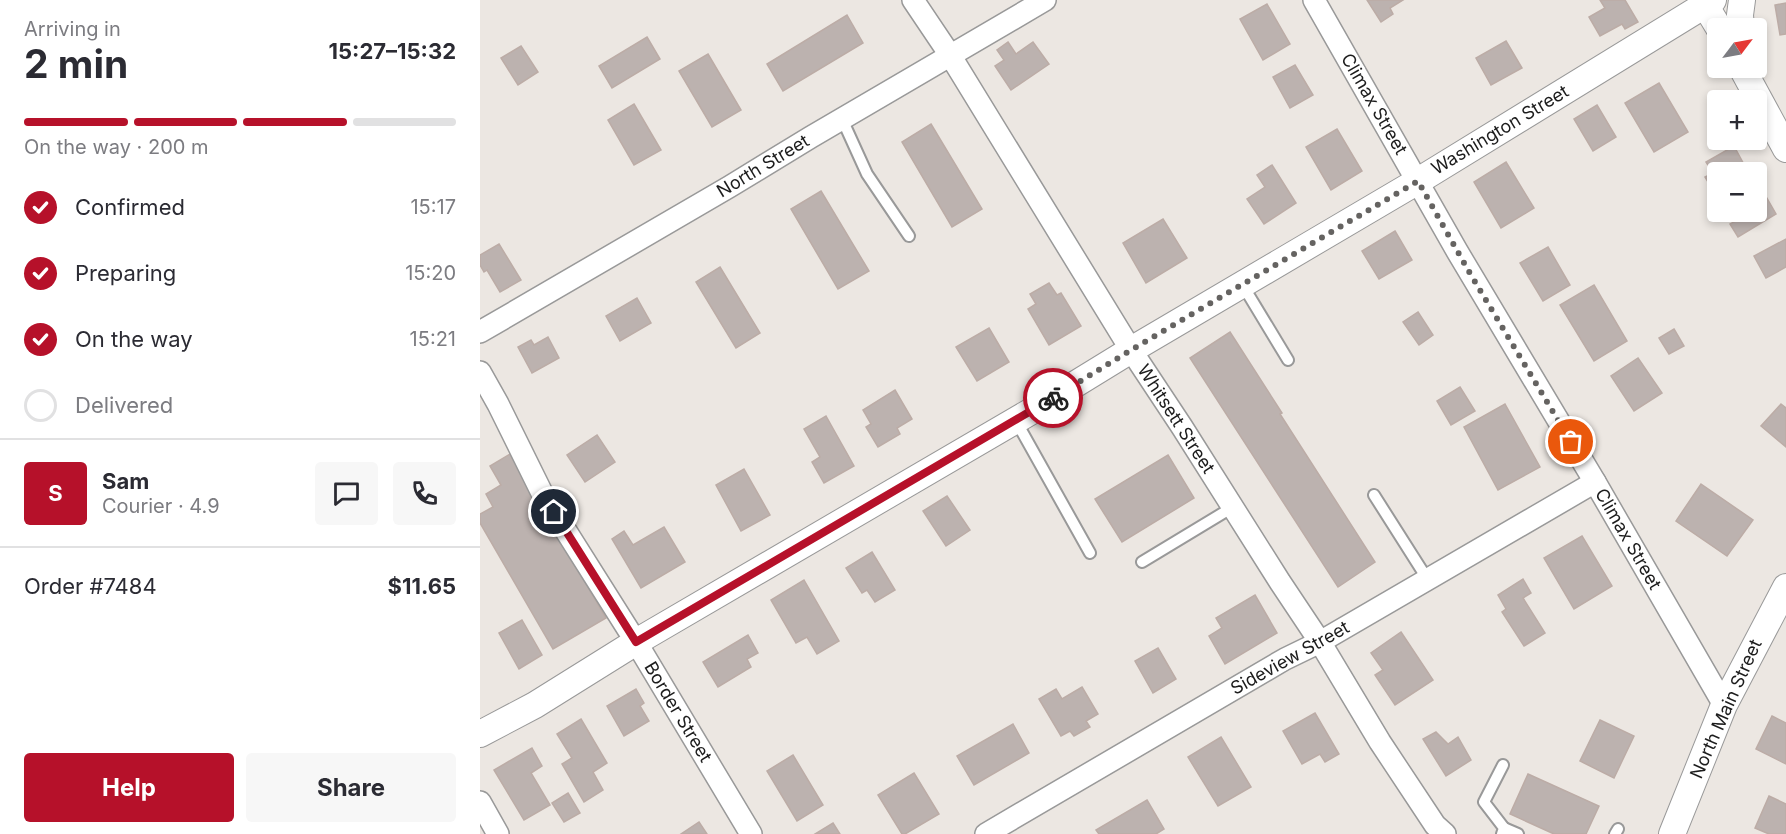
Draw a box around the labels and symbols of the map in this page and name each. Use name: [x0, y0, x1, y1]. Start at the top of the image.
north arrow: [1707, 18, 1767, 78]
street label: Climax Street: [1337, 49, 1412, 158]
street label: Washington Street: [1427, 80, 1572, 179]
street label: North Street: [713, 130, 813, 201]
street label: Whitsett Street: [1133, 360, 1219, 477]
courier: [1023, 368, 1083, 428]
pin: [1545, 416, 1596, 467]
street label: Climax Street: [1591, 484, 1666, 593]
pin: [528, 486, 579, 537]
street label: Sideview Street: [1227, 616, 1353, 699]
street label: North Main Street: [1685, 636, 1766, 782]
street label: Border Street: [640, 658, 717, 766]

